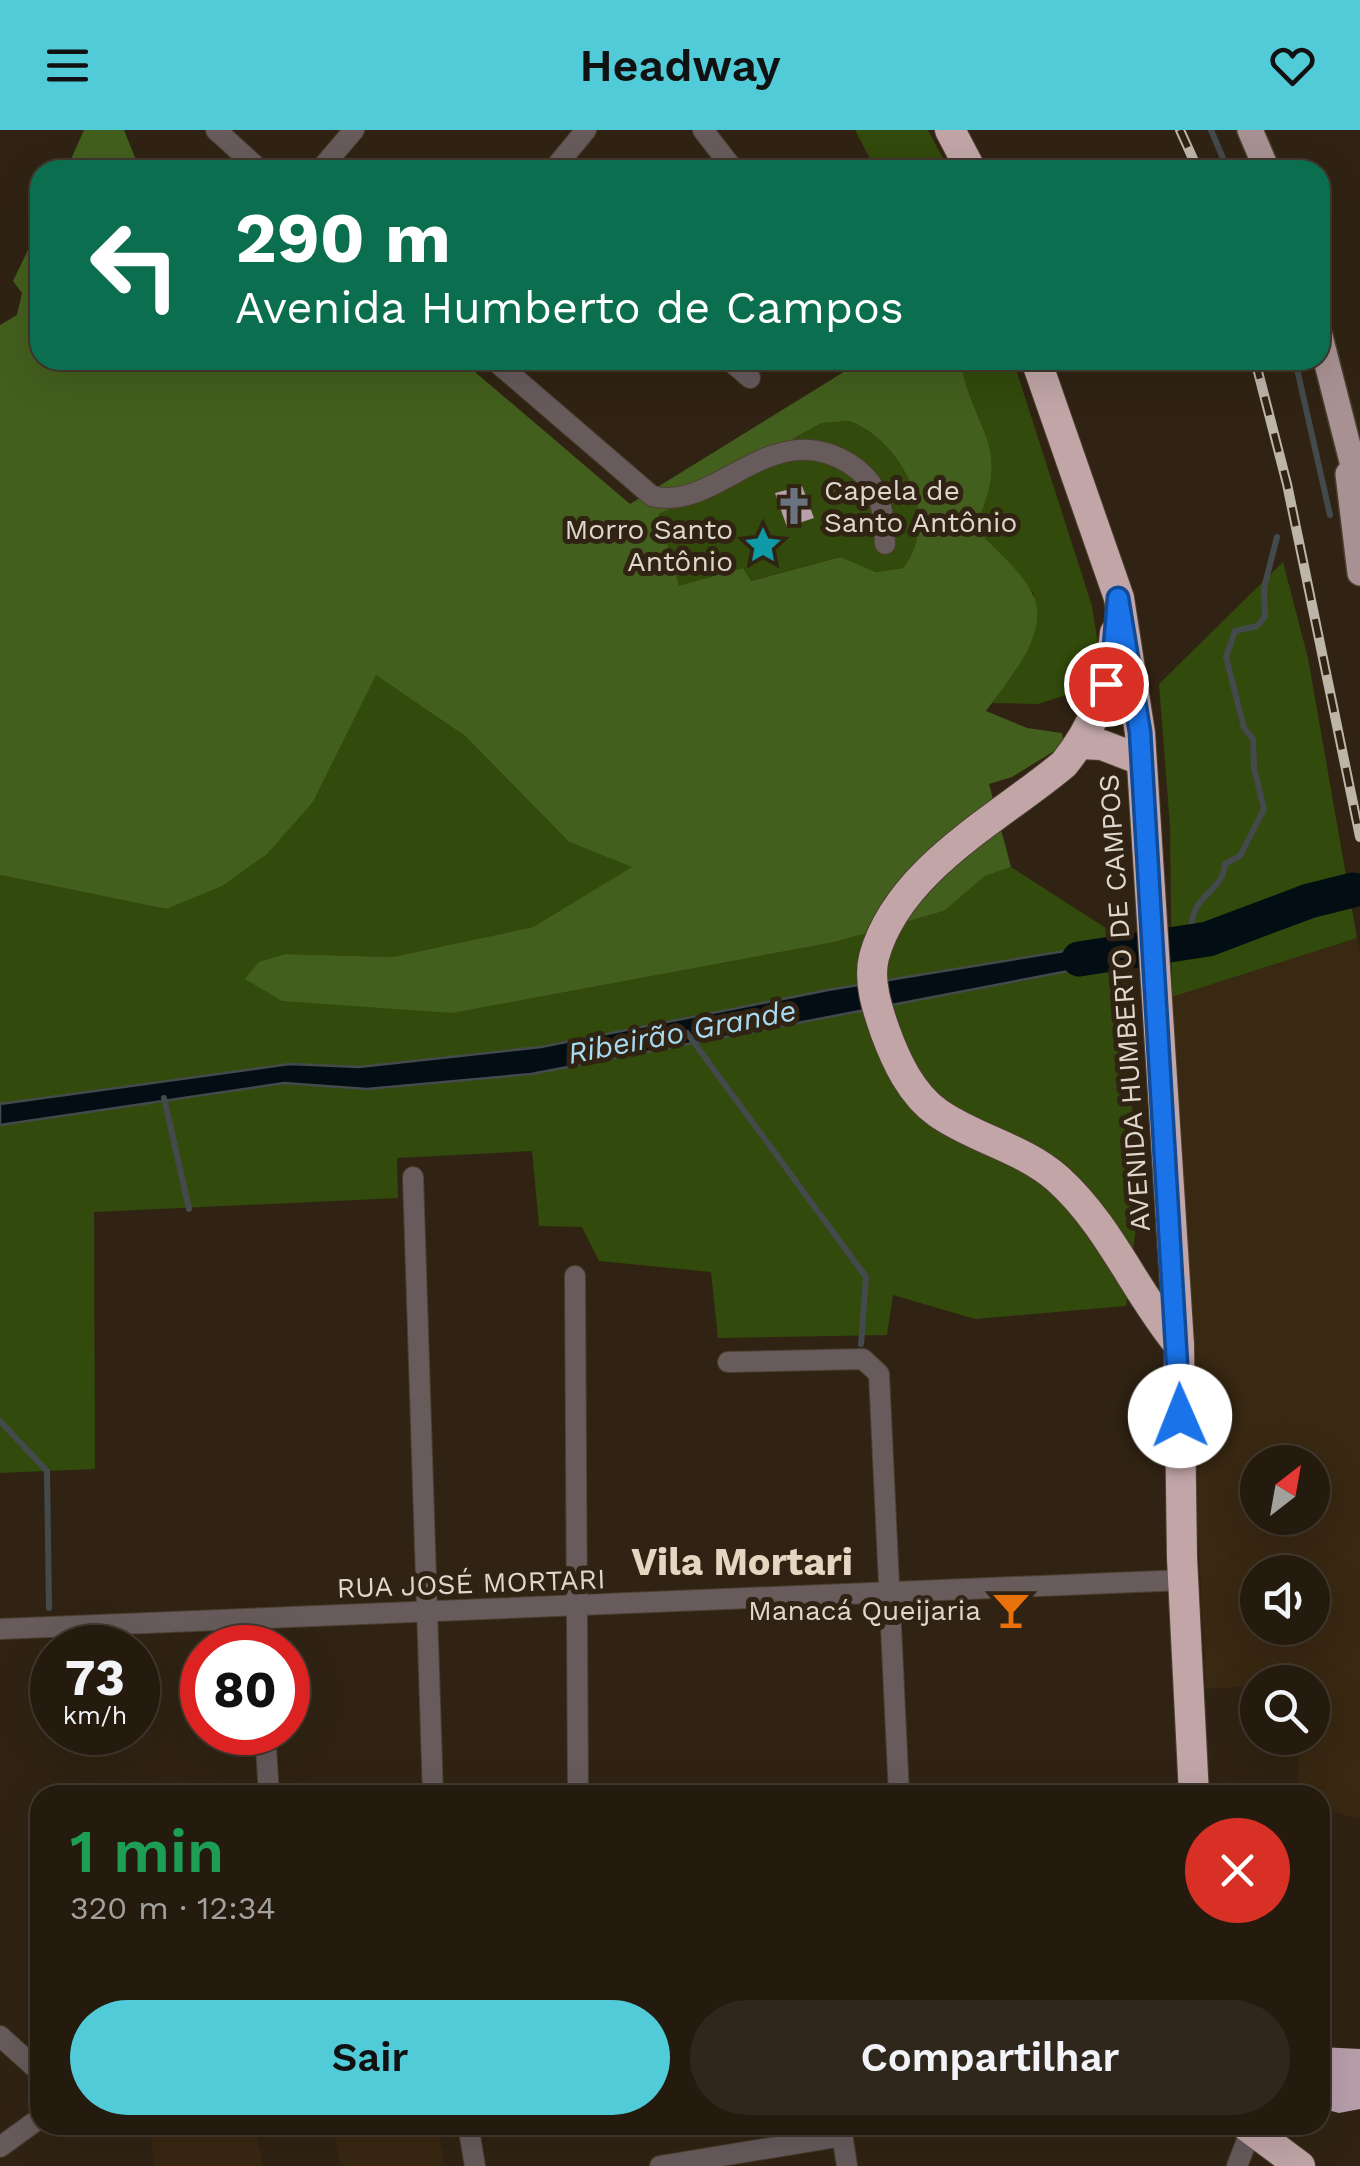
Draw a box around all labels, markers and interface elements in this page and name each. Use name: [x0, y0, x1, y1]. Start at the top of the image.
icon: menu: [40, 38, 95, 93]
icon: heart: [1265, 38, 1320, 93]
text: Headway: [579, 39, 781, 92]
text: 290 m: [235, 197, 451, 279]
icon: left: [70, 200, 200, 330]
text: Avenida Humberto de Campos: [235, 281, 904, 334]
place label: Capela de Santo Antônio: [824, 474, 1017, 539]
church icon: Capela de Santo Antônio: [773, 485, 815, 527]
place label: Morro Santo Antônio: [565, 513, 733, 578]
place icon: Morro Santo Antônio: [742, 524, 784, 566]
pin: [1064, 642, 1149, 727]
icon: arrive: [1079, 657, 1134, 712]
street label: AVENIDA HUMBERTO DE CAMPOS: [1092, 773, 1157, 1233]
water label: Ribeirão Grande: [565, 992, 799, 1071]
position arrow: [1128, 1364, 1232, 1468]
north arrow: [1240, 1445, 1330, 1535]
map controls: [1240, 1445, 1330, 1755]
district label: Vila Mortari: [631, 1540, 853, 1584]
button: sound: [1240, 1555, 1330, 1645]
street label: RUA JOSÉ MORTARI: [336, 1562, 606, 1605]
bar icon: Manacá Queijaria: [990, 1589, 1032, 1631]
place label: Manacá Queijaria: [748, 1594, 981, 1627]
speed limit sign: 80: [180, 1625, 310, 1755]
text: 73: [65, 1648, 125, 1707]
button: search: [1240, 1665, 1330, 1755]
text: km/h: [63, 1701, 127, 1730]
text: 1 min: [70, 1816, 224, 1887]
button: close: [1185, 1818, 1290, 1923]
text: 320 m · 12:34: [70, 1889, 276, 1927]
button: Sair: [70, 2000, 670, 2115]
button: Compartilhar: [690, 2000, 1290, 2115]

